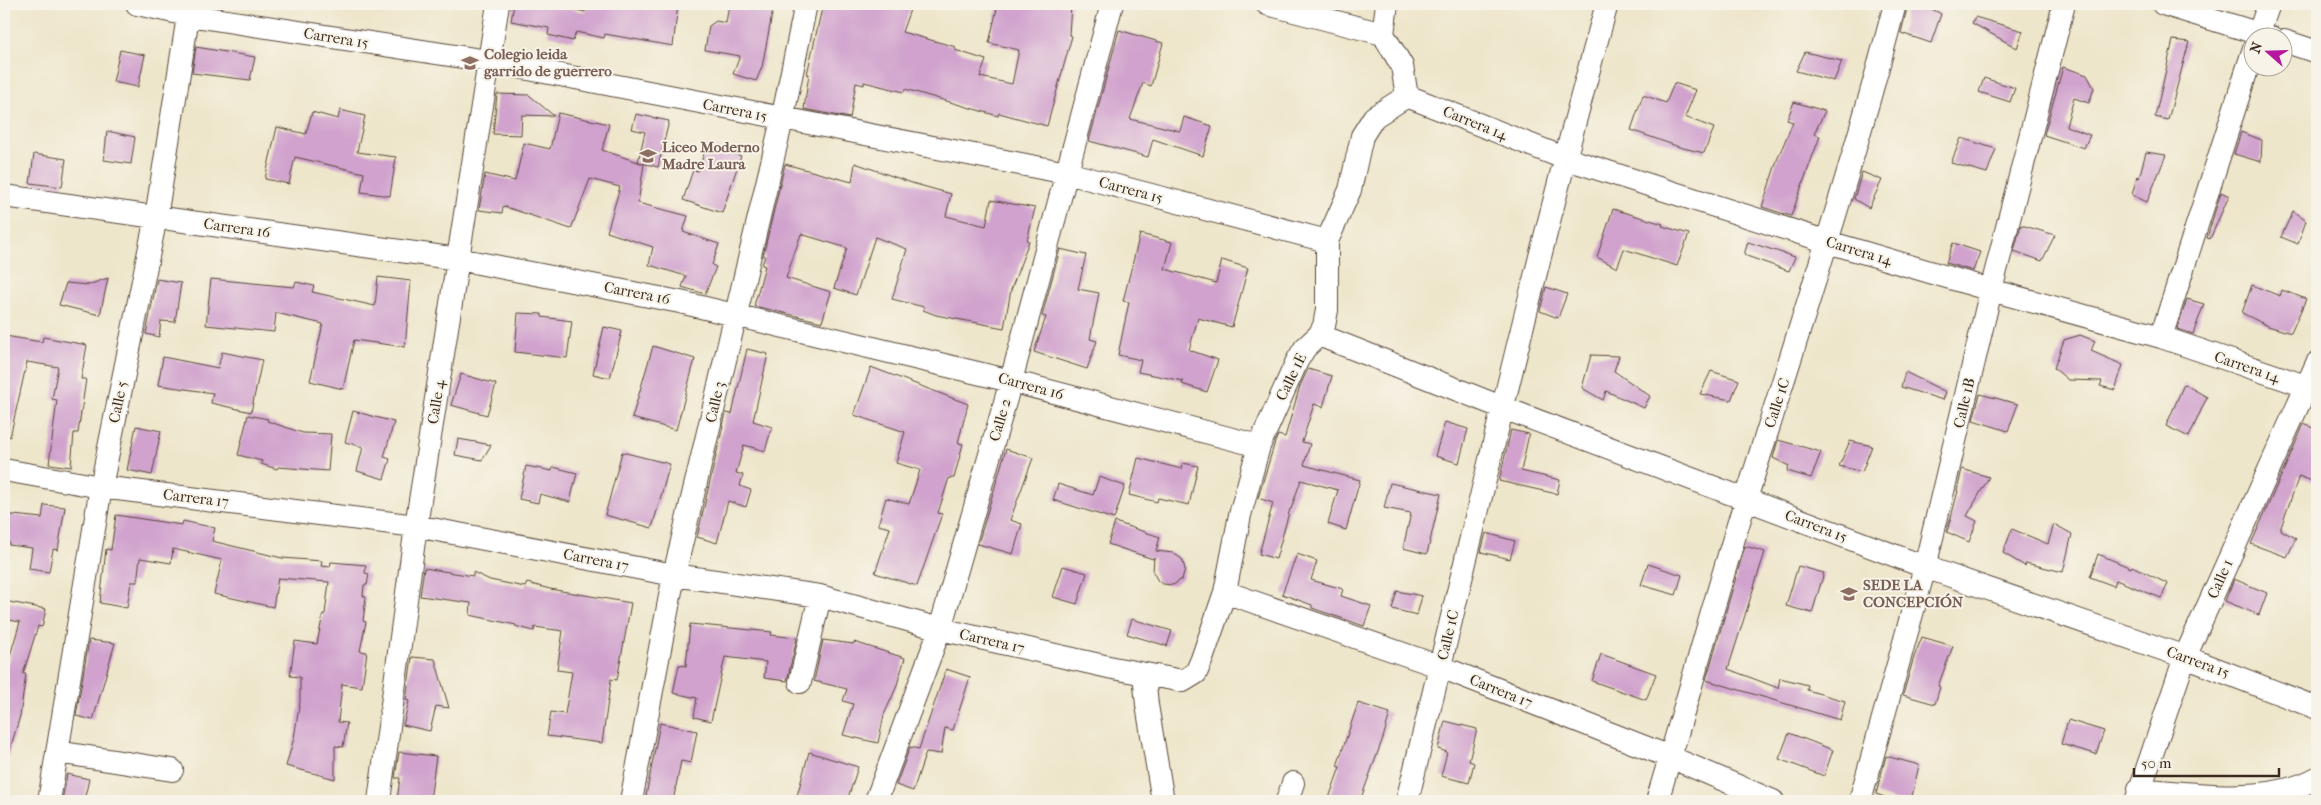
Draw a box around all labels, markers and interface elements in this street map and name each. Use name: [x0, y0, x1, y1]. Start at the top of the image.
street label: Carrera 15: [302, 24, 370, 52]
north arrow: [2244, 28, 2294, 78]
text: N: [2246, 39, 2266, 56]
place label: Colegio leida garrido de guerrero: [484, 45, 612, 80]
school or university icon: Colegio leida garrido de guerrero: [460, 53, 480, 73]
street label: Carrera 15: [701, 95, 769, 125]
street label: Carrera 14: [1440, 102, 1511, 144]
place label: Liceo Moderno Madre Laura: [661, 138, 760, 173]
school or university icon: Liceo Moderno Madre Laura: [638, 146, 658, 166]
street label: Carrera 15: [1097, 173, 1165, 207]
street label: Carrera 16: [203, 214, 272, 242]
street label: Carrera 14: [1824, 232, 1895, 270]
street label: Carrera 16: [602, 278, 672, 308]
street label: Carrera 14: [2212, 347, 2283, 387]
street label: Calle 1E: [1272, 350, 1310, 404]
street label: Carrera 16: [996, 369, 1067, 404]
street label: Calle 1C: [1761, 376, 1793, 430]
street label: Calle 1B: [1949, 376, 1979, 430]
street label: Calle 4: [424, 377, 449, 425]
street label: Calle 5: [105, 379, 131, 425]
street label: Calle 3: [702, 380, 728, 424]
street label: Calle 2: [985, 396, 1015, 443]
street label: Carrera 17: [162, 485, 230, 511]
street label: Carrera 15: [1782, 506, 1850, 546]
street label: Carrera 17: [562, 545, 630, 575]
street label: Calle 1: [2203, 557, 2237, 601]
place label: SEDE LA CONCEPCIÓN: [1863, 576, 1964, 611]
school or university icon: SEDE LA CONCEPCIÓN: [1839, 584, 1859, 604]
street label: Calle 1C: [1433, 608, 1463, 662]
street label: Carrera 17: [958, 625, 1026, 657]
street label: Carrera 15: [2164, 642, 2232, 682]
street label: Carrera 17: [1467, 670, 1535, 712]
scale bar: [2134, 745, 2278, 777]
text: 50 m: [2141, 754, 2172, 772]

